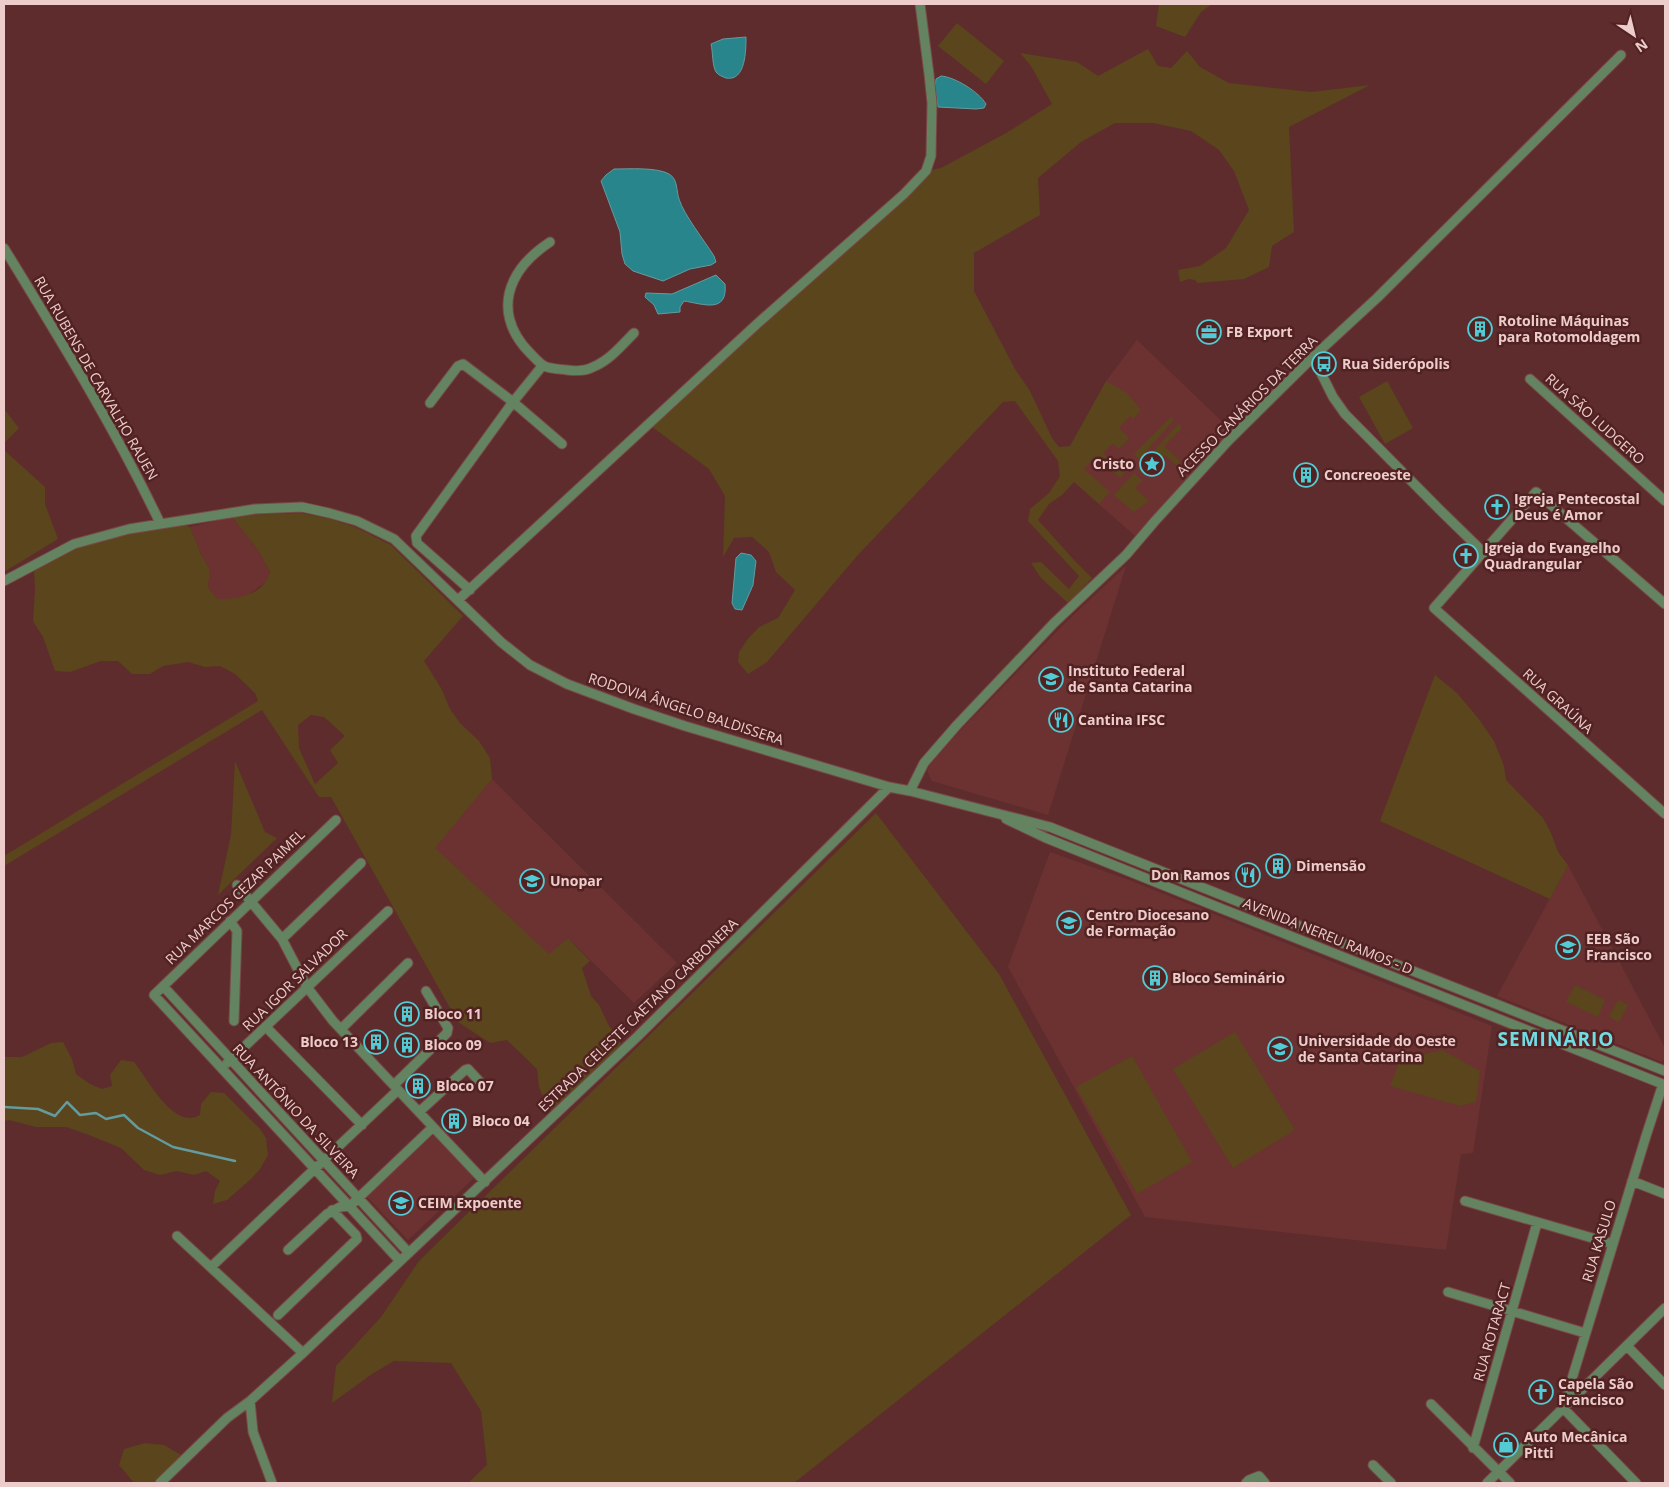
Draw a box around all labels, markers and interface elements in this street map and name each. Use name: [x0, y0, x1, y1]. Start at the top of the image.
north arrow: [1609, 10, 1659, 60]
text: N: [1632, 35, 1652, 57]
street label: RUA RUBENS DE CARVALHO RAUEN: [30, 272, 163, 483]
place label: Rotoline Máquinas para Rotomoldagem: [1498, 311, 1640, 346]
building icon: Rotoline Máquinas para Rotomoldagem: [1467, 316, 1493, 342]
office icon: FB Export: [1196, 319, 1222, 345]
place label: FB Export: [1226, 322, 1293, 341]
street label: ACESSO CANÁRIOS DA TERRA: [1172, 331, 1321, 480]
bus stop icon: Rua Siderópolis: [1311, 351, 1337, 377]
place label: Rua Siderópolis: [1342, 354, 1450, 373]
street label: RUA SÃO LUDGERO: [1542, 369, 1649, 468]
place icon: Cristo: [1139, 451, 1165, 477]
place label: Cristo: [1093, 454, 1134, 473]
building icon: Concreoeste: [1293, 462, 1319, 488]
place label: Concreoeste: [1324, 465, 1411, 484]
place label: Igreja Pentecostal Deus é Amor: [1514, 489, 1640, 524]
church icon: Igreja Pentecostal Deus é Amor: [1484, 494, 1510, 520]
place label: Igreja do Evangelho Quadrangular: [1484, 538, 1621, 573]
church icon: Igreja do Evangelho Quadrangular: [1453, 543, 1479, 569]
place label: Instituto Federal de Santa Catarina: [1068, 661, 1193, 696]
street label: RUA GRAÚNA: [1519, 664, 1598, 737]
school or university icon: Instituto Federal de Santa Catarina: [1038, 666, 1064, 692]
street label: RODOVIA ÂNGELO BALDISSERA: [586, 668, 786, 749]
restaurant icon: Cantina IFSC: [1048, 707, 1074, 733]
place label: Cantina IFSC: [1078, 710, 1165, 729]
street label: RUA MARCOS CEZAR PAIMEL: [161, 825, 309, 968]
building icon: Dimensão: [1265, 853, 1291, 879]
place label: Dimensão: [1296, 856, 1366, 875]
restaurant icon: Don Ramos: [1235, 862, 1261, 888]
place label: Don Ramos: [1151, 865, 1230, 884]
school or university icon: Unopar: [519, 868, 545, 894]
place label: Unopar: [550, 871, 603, 890]
street label: AVENIDA NEREU RAMOS - D: [1241, 893, 1416, 978]
place label: Centro Diocesano de Formação: [1086, 905, 1210, 940]
school or university icon: Centro Diocesano de Formação: [1056, 910, 1082, 936]
street label: ESTRADA CELESTE CAETANO CARBONERA: [534, 914, 742, 1116]
street label: RUA IGOR SALVADOR: [238, 924, 352, 1035]
place label: EEB São Francisco: [1586, 929, 1652, 964]
school or university icon: EEB São Francisco: [1555, 934, 1581, 960]
building icon: Bloco Seminário: [1142, 965, 1168, 991]
place label: Bloco Seminário: [1172, 968, 1285, 987]
building icon: Bloco 11: [394, 1001, 420, 1027]
place label: Bloco 11: [424, 1004, 482, 1023]
district label: SEMINÁRIO: [1498, 1026, 1614, 1052]
building icon: Bloco 13: [363, 1029, 389, 1055]
place label: Universidade do Oeste de Santa Catarina: [1298, 1031, 1456, 1066]
place label: Bloco 13: [300, 1032, 358, 1051]
building icon: Bloco 09: [394, 1032, 420, 1058]
place label: Bloco 09: [424, 1035, 482, 1054]
school or university icon: Universidade do Oeste de Santa Catarina: [1267, 1036, 1293, 1062]
street label: RUA ANTÔNIO DA SILVEIRA: [229, 1039, 364, 1182]
building icon: Bloco 07: [405, 1073, 431, 1099]
place label: Bloco 07: [436, 1076, 494, 1095]
building icon: Bloco 04: [441, 1108, 467, 1134]
place label: Bloco 04: [472, 1111, 530, 1130]
school or university icon: CEIM Expoente: [388, 1190, 414, 1216]
place label: CEIM Expoente: [418, 1193, 522, 1212]
street label: RUA KASULO: [1577, 1197, 1620, 1284]
street label: RUA ROTARACT: [1468, 1280, 1515, 1383]
place label: Capela São Francisco: [1558, 1374, 1634, 1409]
church icon: Capela São Francisco: [1528, 1379, 1554, 1405]
place label: Auto Mecânica Pitti: [1524, 1427, 1628, 1462]
shop icon: Auto Mecânica Pitti: [1493, 1432, 1519, 1458]

